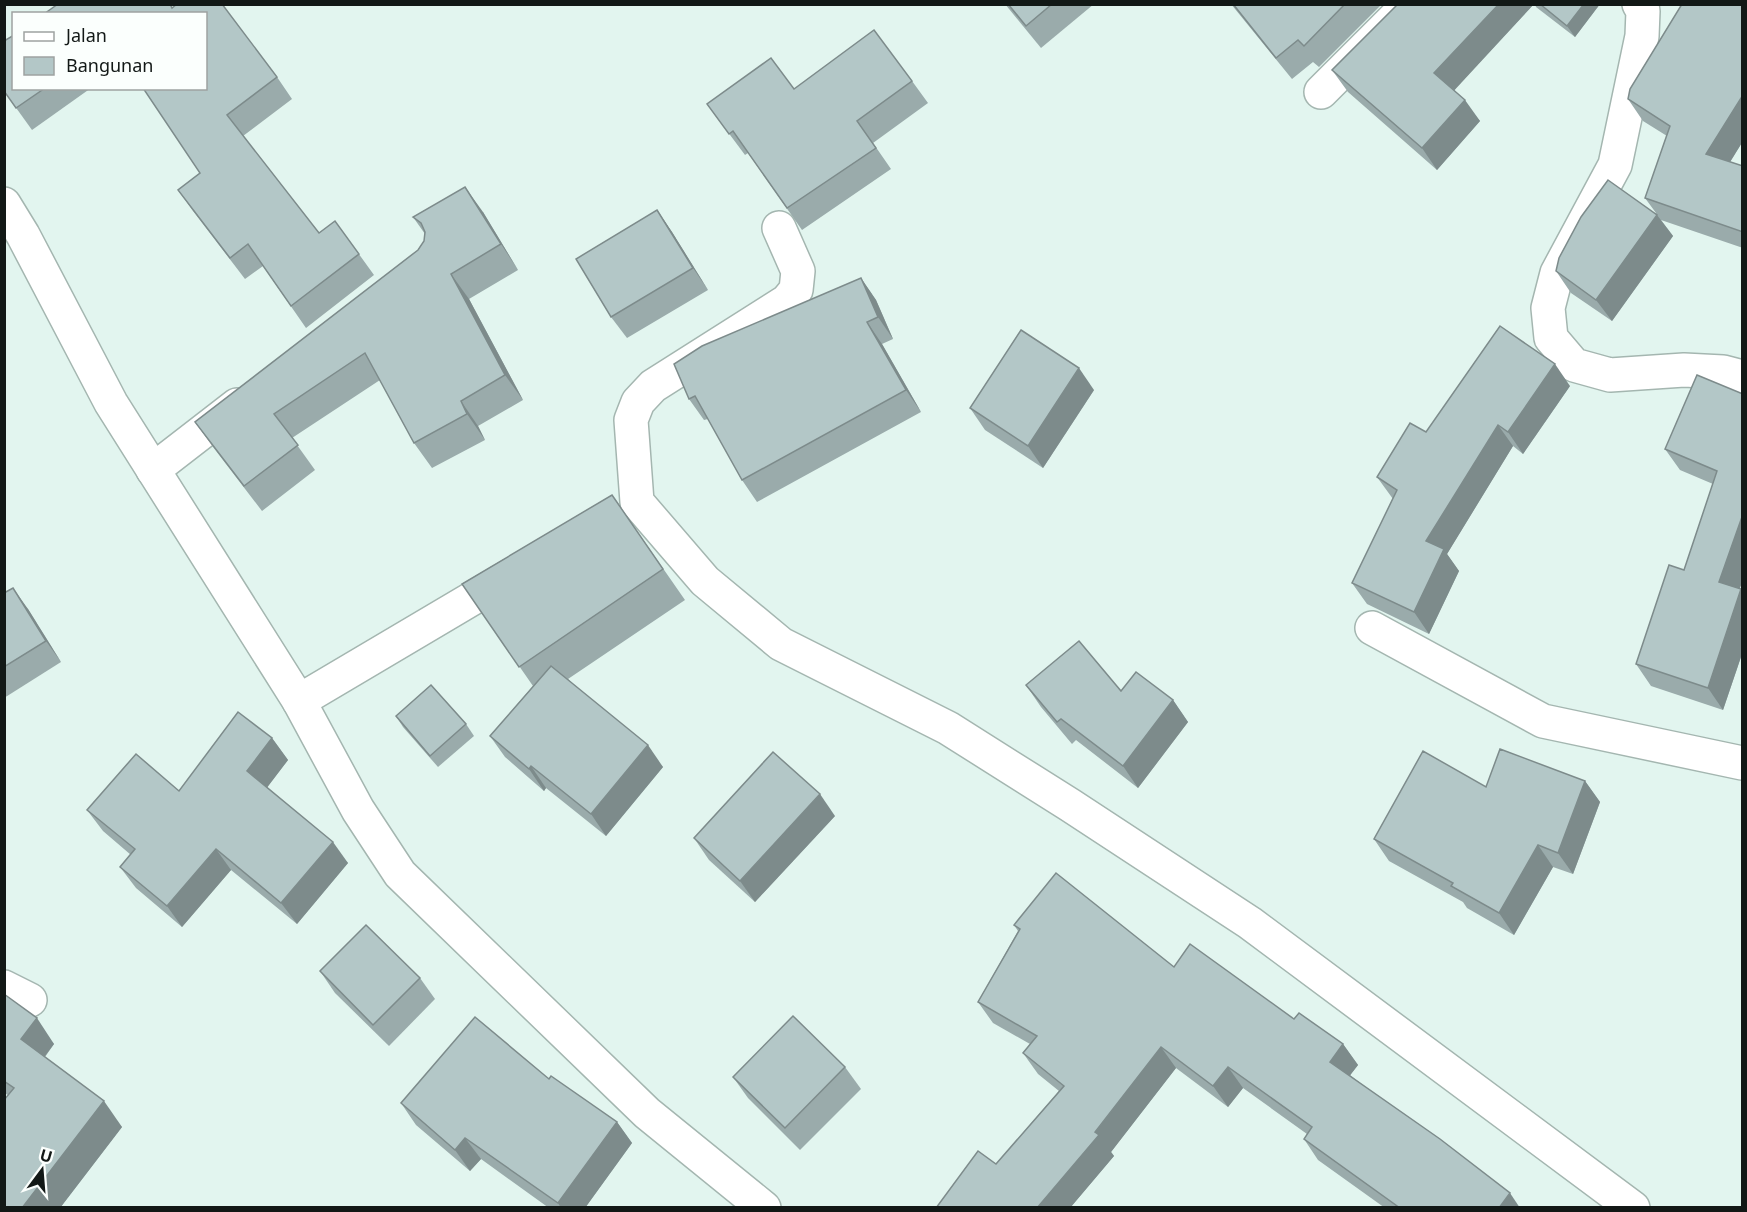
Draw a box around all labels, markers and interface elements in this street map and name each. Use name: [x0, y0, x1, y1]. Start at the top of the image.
legend: [12, 12, 207, 90]
text: Jalan: [64, 23, 107, 47]
text: Bangunan: [66, 53, 153, 77]
north arrow: [12, 1140, 72, 1200]
text: U: [37, 1143, 55, 1168]

